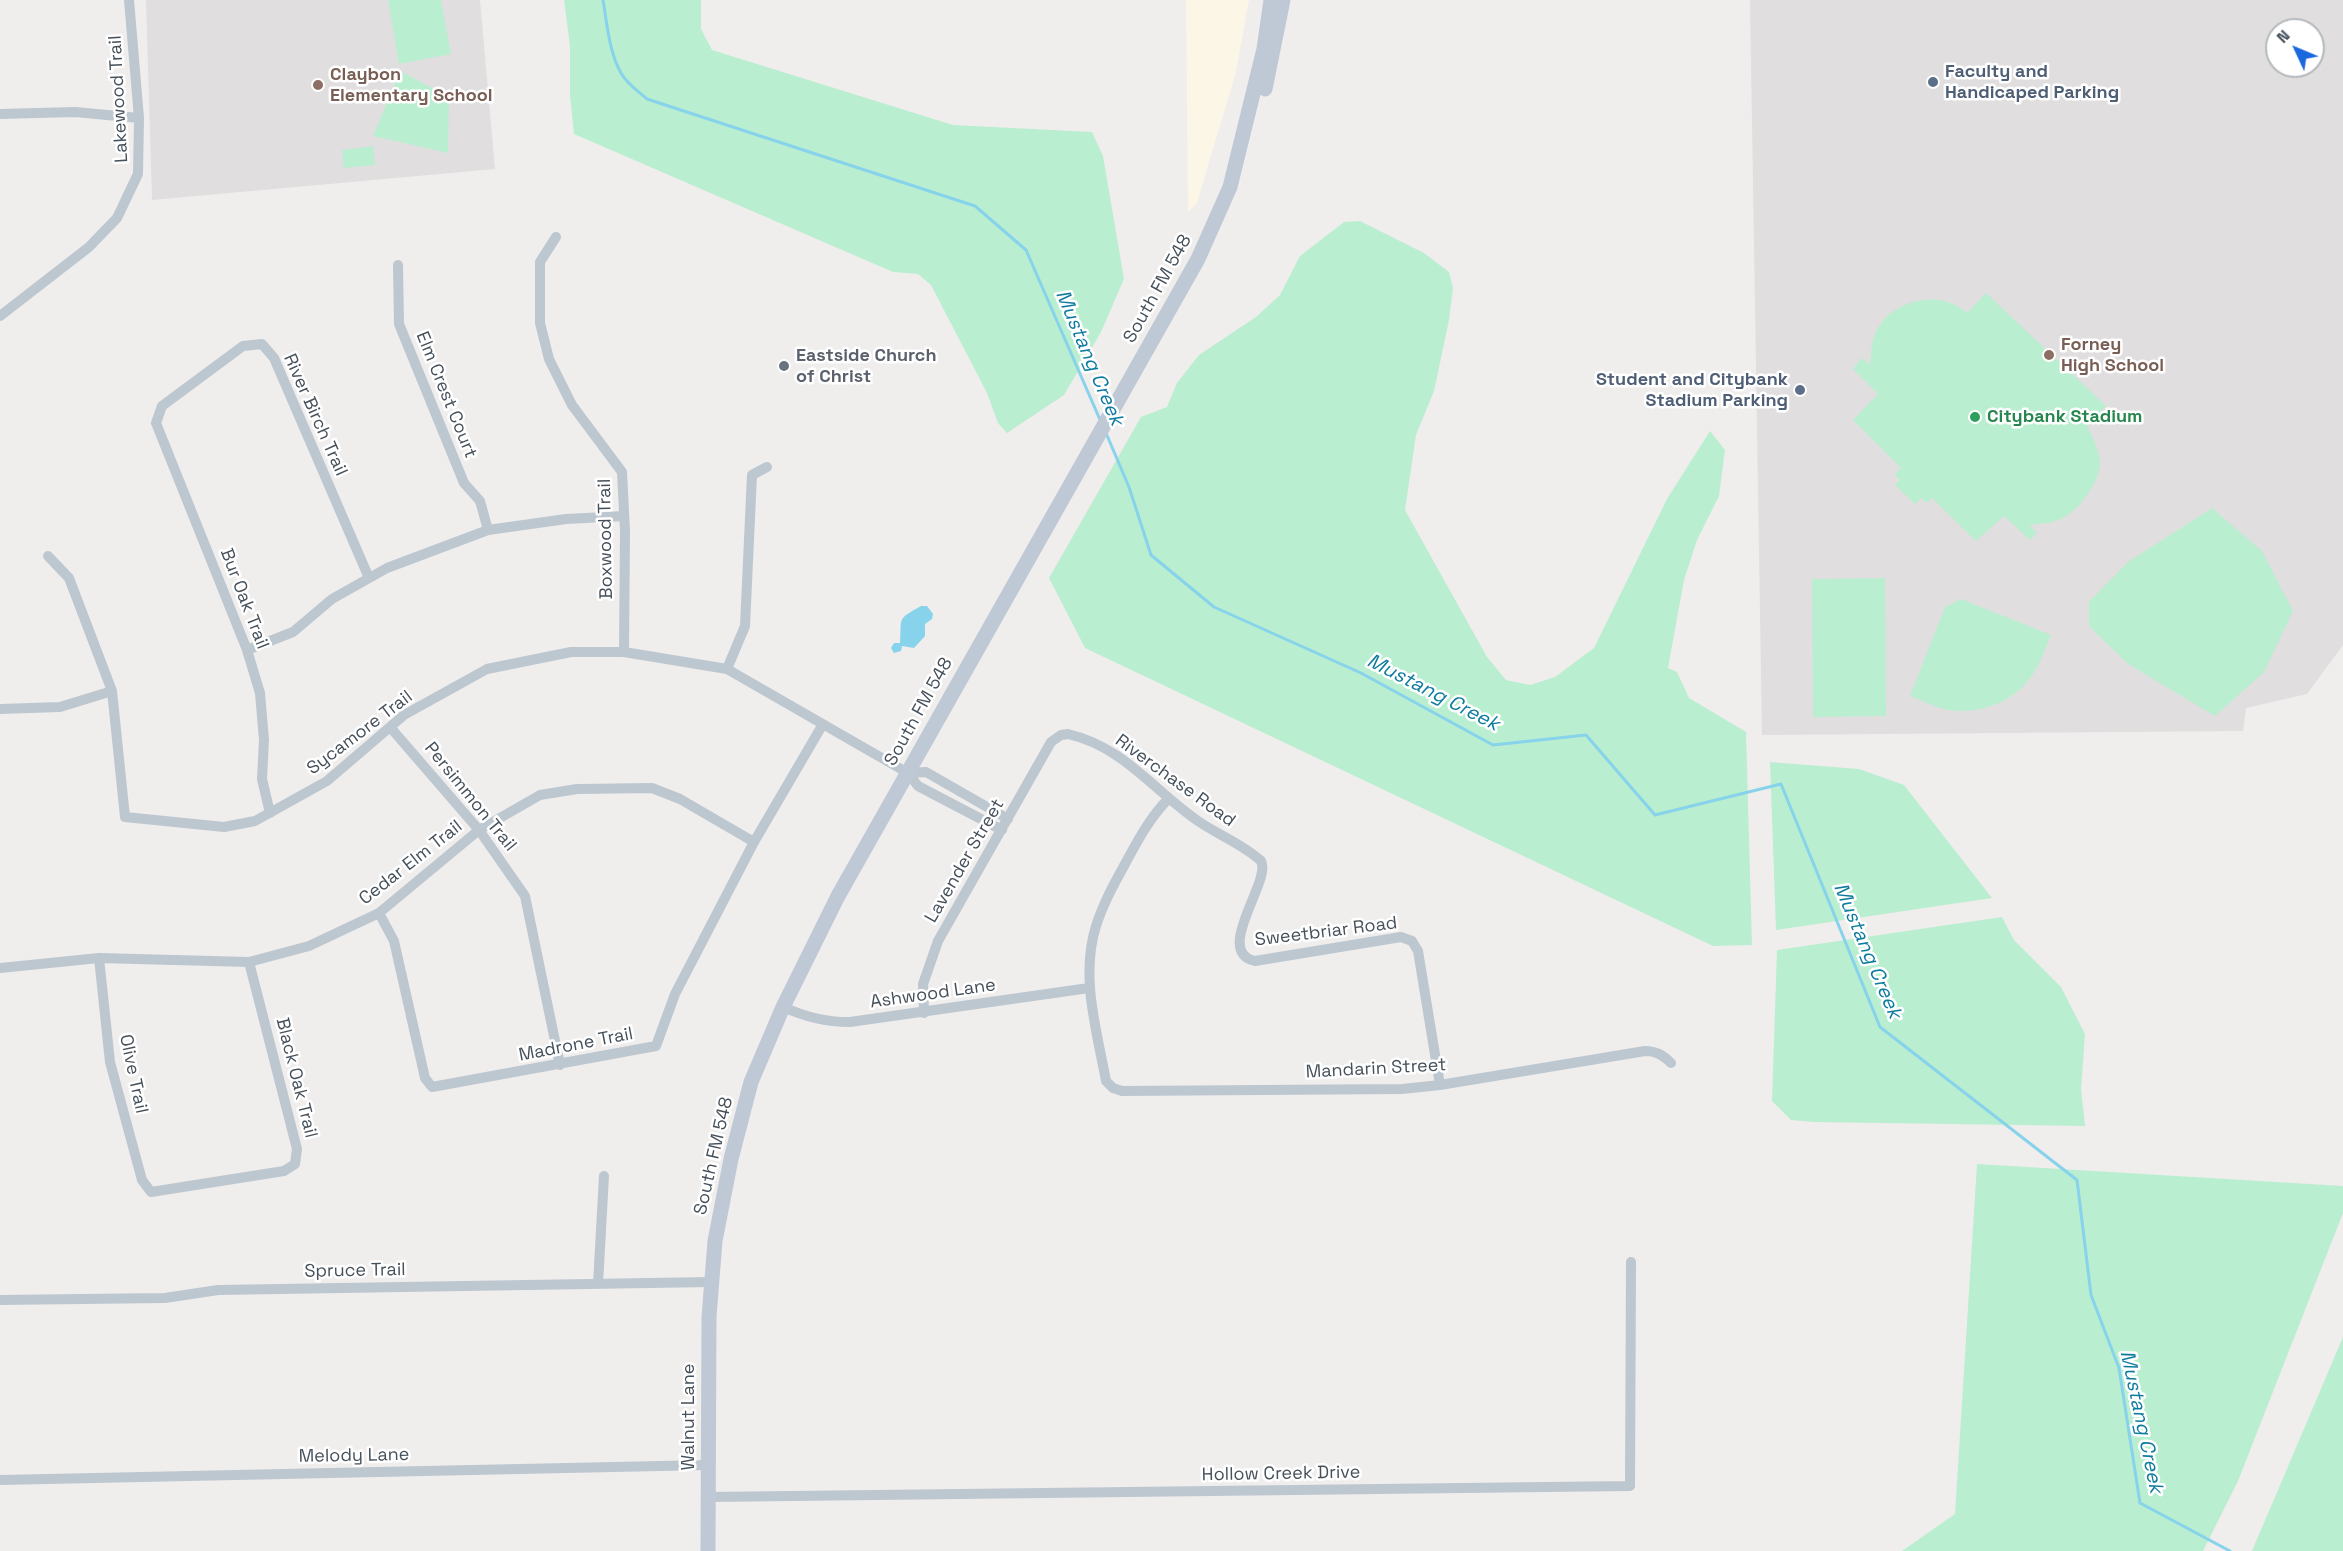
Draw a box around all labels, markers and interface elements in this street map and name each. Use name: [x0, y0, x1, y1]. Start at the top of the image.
north arrow: [2265, 18, 2325, 78]
text: N: [2272, 25, 2294, 48]
street label: Lakewood Trail: [105, 35, 133, 163]
place label: Faculty and Handicaped Parking: [1945, 61, 2119, 104]
place label: Claybon Elementary School: [330, 64, 493, 106]
marker: Faculty and Handicaped Parking: [1926, 75, 1940, 89]
marker: Claybon Elementary School: [311, 78, 325, 92]
street label: South FM 548: [1119, 231, 1197, 347]
water label: Mustang Creek: [1050, 286, 1128, 430]
street label: Elm Crest Court: [411, 329, 481, 461]
place label: Forney High School: [2061, 334, 2164, 376]
place label: Eastside Church of Christ: [796, 345, 936, 388]
marker: Forney High School: [2042, 348, 2056, 362]
street label: River Birch Trail: [278, 351, 352, 479]
marker: Eastside Church of Christ: [777, 359, 791, 373]
place label: Student and Citybank Stadium Parking: [1596, 369, 1788, 412]
marker: Student and Citybank Stadium Parking: [1793, 383, 1807, 397]
place label: Citybank Stadium: [1987, 406, 2142, 428]
marker: Citybank Stadium: [1968, 410, 1982, 424]
street label: Boxwood Trail: [594, 478, 618, 600]
street label: Bur Oak Trail: [215, 546, 273, 652]
water label: Mustang Creek: [1363, 649, 1503, 737]
street label: South FM 548: [880, 654, 958, 770]
street label: Sycamore Trail: [303, 686, 417, 780]
street label: Riverchase Road: [1111, 730, 1239, 832]
street label: Persimmon Trail: [419, 738, 521, 856]
street label: Lavender Street: [921, 795, 1009, 927]
street label: Cedar Elm Trail: [355, 816, 467, 910]
water label: Mustang Creek: [1828, 879, 1906, 1023]
street label: Sweetbriar Road: [1254, 913, 1398, 951]
street label: Ashwood Lane: [869, 975, 997, 1013]
street label: Black Oak Trail: [271, 1016, 321, 1140]
street label: Madrone Trail: [517, 1023, 635, 1067]
street label: Olive Trail: [114, 1032, 152, 1116]
street label: Mandarin Street: [1305, 1055, 1447, 1083]
street label: South FM 548: [690, 1095, 738, 1217]
street label: Spruce Trail: [304, 1259, 406, 1283]
water label: Mustang Creek: [2114, 1348, 2168, 1496]
street label: Walnut Lane: [678, 1363, 700, 1471]
street label: Melody Lane: [298, 1444, 410, 1468]
street label: Hollow Creek Drive: [1202, 1462, 1360, 1486]

